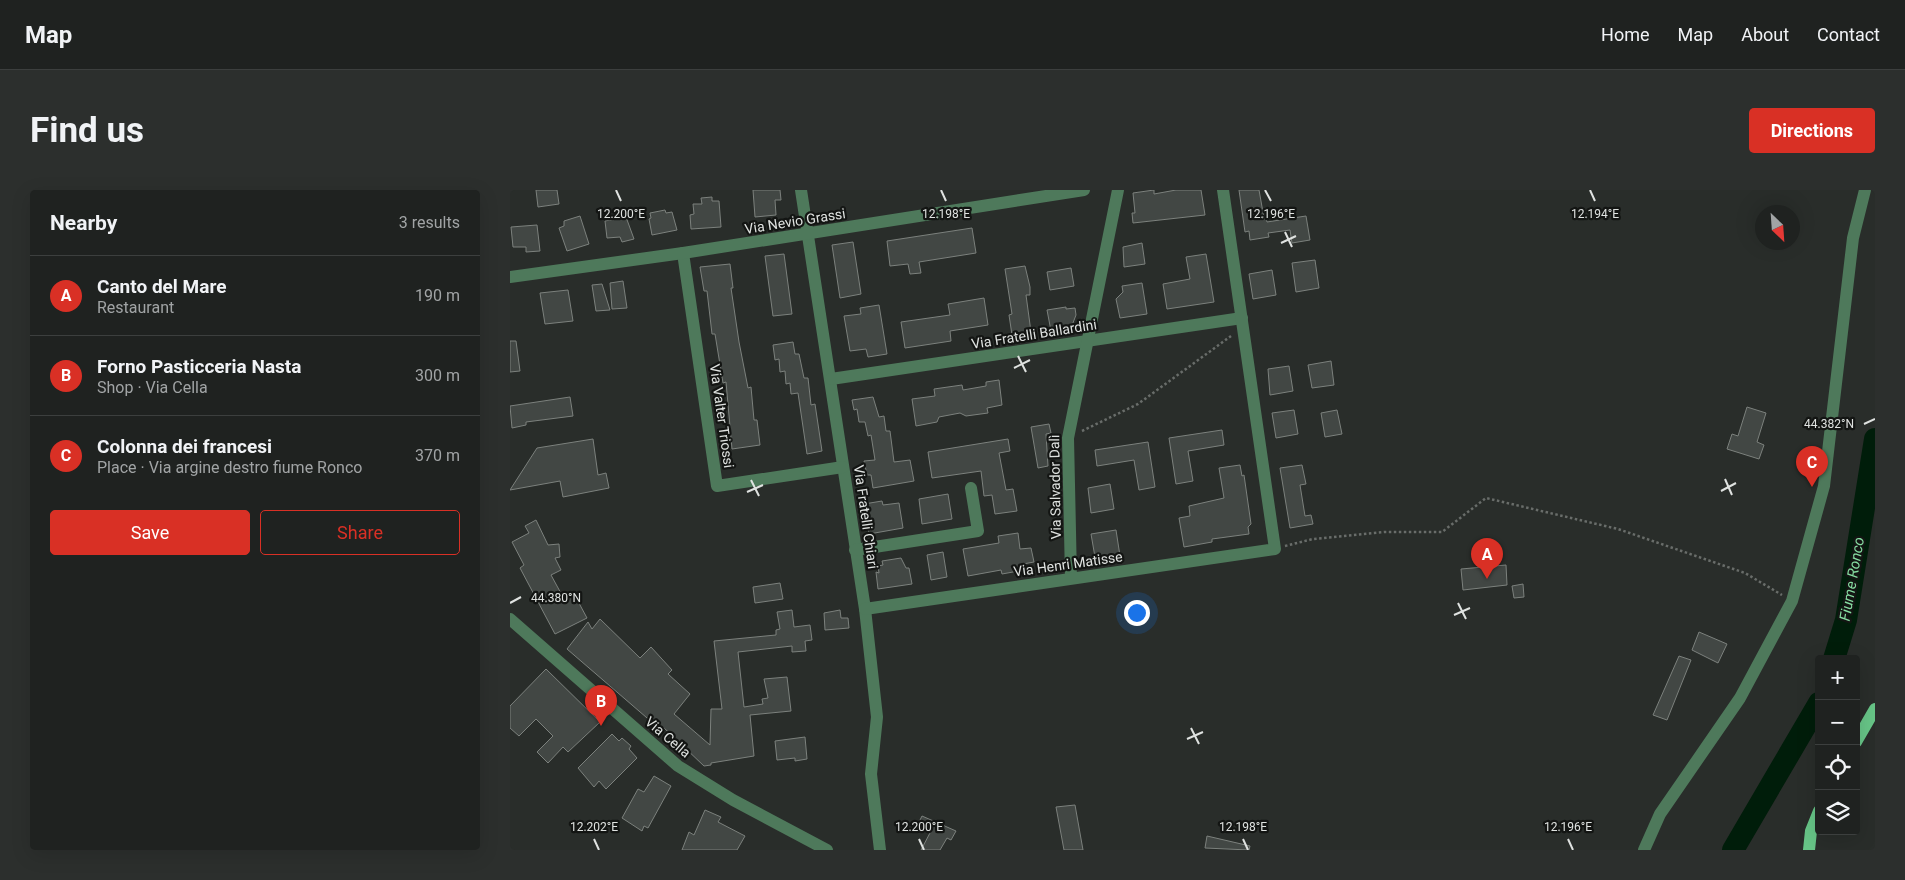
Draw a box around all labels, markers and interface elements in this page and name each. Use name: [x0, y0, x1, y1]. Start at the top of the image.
text: Map: [25, 21, 72, 49]
text: Home: [1601, 24, 1650, 45]
text: Map: [1678, 24, 1713, 45]
text: About: [1741, 24, 1789, 45]
text: Contact: [1817, 24, 1880, 45]
button: Directions: [1749, 108, 1875, 153]
text: Find us: [30, 110, 144, 151]
street label: Via Nevio Grassi: [743, 205, 847, 237]
north arrow: [1755, 205, 1800, 250]
text: 12.200°E: [597, 207, 645, 221]
text: 12.198°E: [922, 207, 970, 221]
text: 12.196°E: [1247, 207, 1295, 221]
text: 12.194°E: [1571, 207, 1619, 221]
text: Nearby: [50, 211, 117, 235]
text: 3 results: [399, 213, 460, 232]
text: Canto del Mare: [97, 275, 226, 298]
text: A: [61, 286, 71, 305]
text: 190 m: [415, 286, 460, 305]
text: Restaurant: [97, 298, 174, 317]
street label: Via Fratelli Ballardini: [970, 316, 1098, 352]
text: Forno Pasticceria Nasta: [97, 355, 301, 378]
street label: Via Valter Triossi: [707, 363, 737, 469]
text: B: [61, 366, 71, 385]
text: 300 m: [415, 366, 460, 385]
text: Shop · Via Cella: [97, 378, 208, 397]
text: 44.382°N: [1804, 417, 1854, 431]
street label: Via Salvador Dalì: [1046, 434, 1064, 540]
text: Colonna dei francesi: [97, 435, 272, 458]
text: C: [61, 446, 71, 465]
text: 370 m: [415, 446, 460, 465]
pin: C: [1796, 446, 1828, 487]
text: Place · Via argine destro fiume Ronco: [97, 458, 362, 477]
street label: Via Fratelli Chiari: [851, 464, 881, 570]
button: Save: [50, 510, 250, 555]
button: Share: [260, 510, 460, 555]
water label: Fiume Ronco: [1836, 536, 1868, 622]
pin: A: [1471, 538, 1503, 579]
street label: Via Henri Matisse: [1012, 548, 1124, 580]
text: 44.380°N: [531, 591, 581, 605]
your location: [1124, 600, 1150, 626]
map controls: [1815, 655, 1860, 835]
button: +: [1815, 655, 1860, 700]
pin: B: [585, 685, 617, 726]
button: −: [1815, 700, 1860, 745]
street label: Via Cella: [642, 713, 694, 761]
button: locate: [1815, 745, 1860, 790]
button: layers: [1815, 790, 1860, 835]
text: 12.202°E: [570, 820, 618, 834]
text: 12.200°E: [895, 820, 943, 834]
text: 12.198°E: [1219, 820, 1267, 834]
text: 12.196°E: [1544, 820, 1592, 834]

